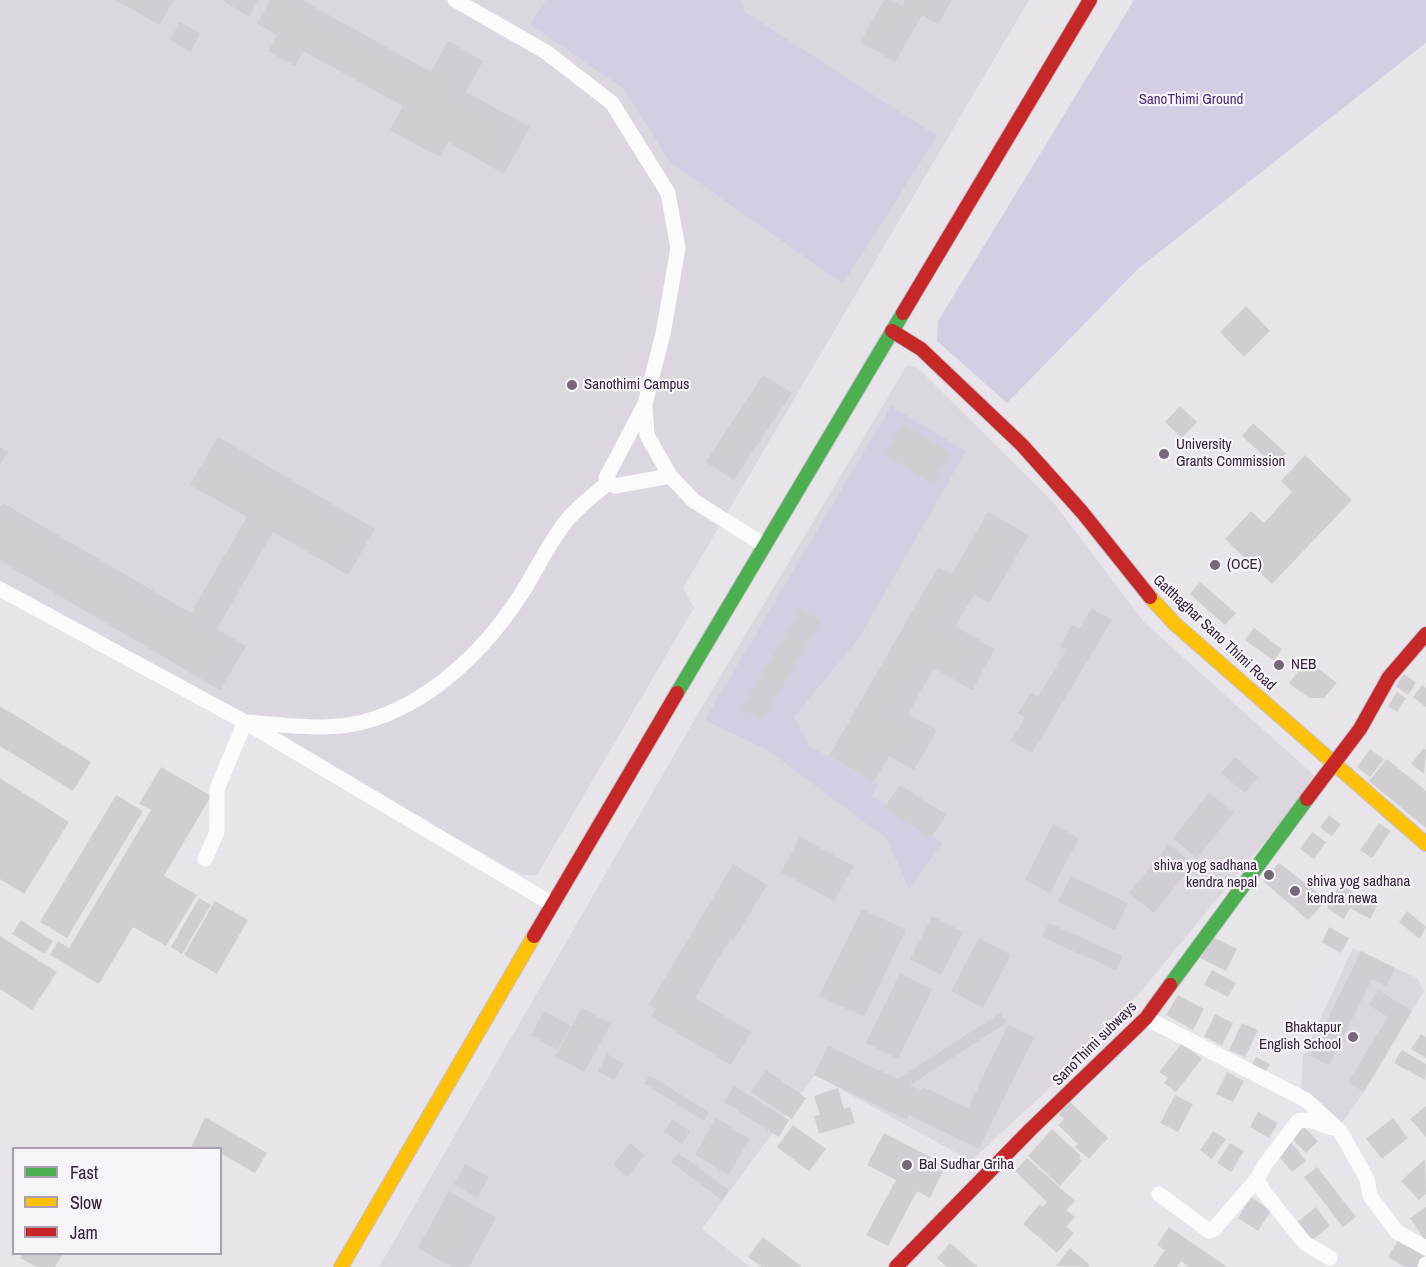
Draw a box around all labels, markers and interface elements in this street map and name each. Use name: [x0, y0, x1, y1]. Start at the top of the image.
park label: SanoThimi Ground: [1139, 91, 1243, 109]
place label: Sanothimi Campus: [584, 376, 689, 394]
marker: Sanothimi Campus: [565, 378, 579, 392]
place label: University Grants Commission: [1176, 436, 1285, 471]
marker: University Grants Commission: [1157, 447, 1171, 461]
place label: (OCE): [1227, 556, 1262, 574]
marker: (OCE): [1208, 558, 1222, 572]
street label: Gatthaghar Sano Thimi Road: [1149, 571, 1279, 695]
place label: NEB: [1291, 656, 1316, 674]
marker: NEB: [1272, 658, 1286, 672]
place label: shiva yog sadhana kendra nepal: [1154, 857, 1257, 892]
marker: shiva yog sadhana kendra nepal: [1262, 868, 1276, 882]
place label: shiva yog sadhana kendra newa: [1307, 873, 1410, 908]
marker: shiva yog sadhana kendra newa: [1288, 884, 1302, 898]
street label: SanoThimi subways: [1049, 998, 1141, 1090]
place label: Bhaktapur English School: [1259, 1019, 1341, 1054]
marker: Bhaktapur English School: [1346, 1030, 1360, 1044]
legend: [12, 1147, 222, 1255]
place label: Bal Sudhar Griha: [919, 1156, 1014, 1174]
marker: Bal Sudhar Griha: [900, 1158, 914, 1172]
text: Fast: [70, 1160, 98, 1185]
text: Slow: [70, 1190, 102, 1215]
text: Jam: [70, 1220, 98, 1245]

